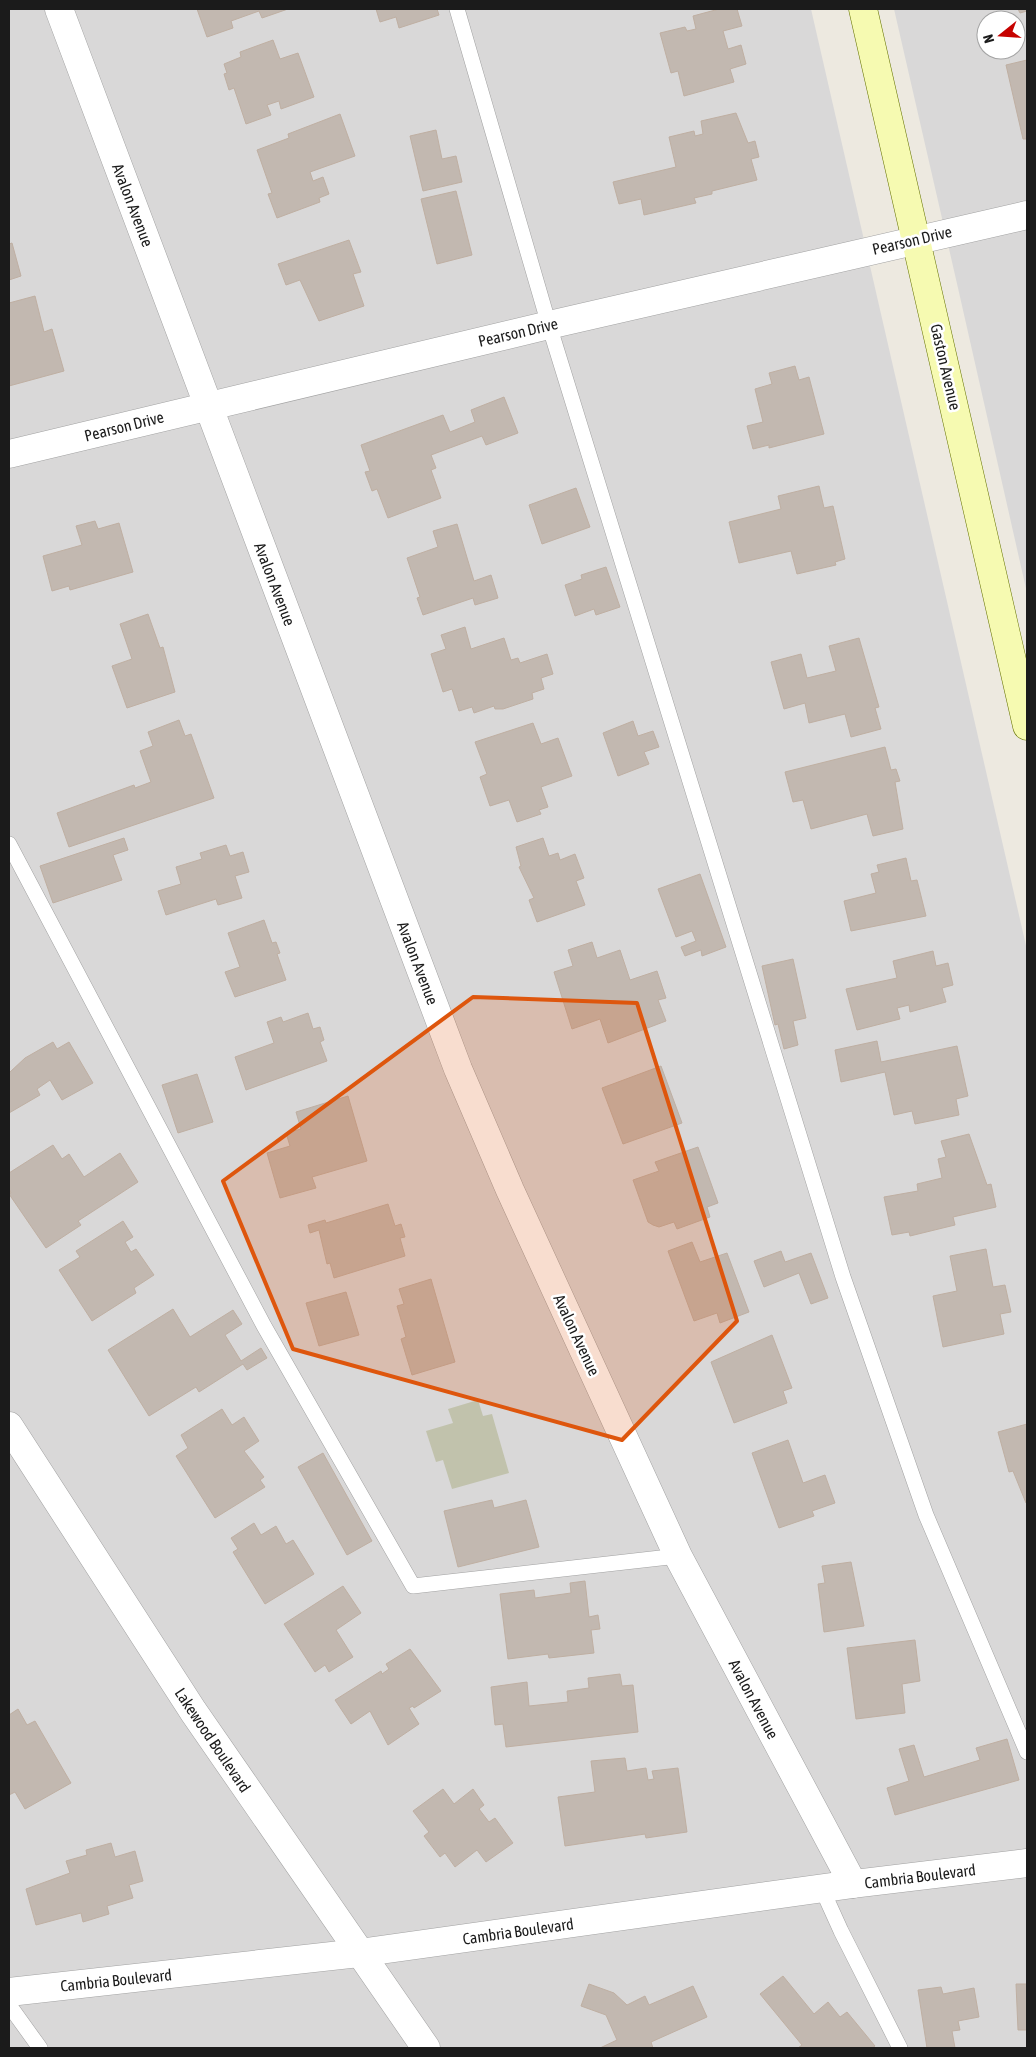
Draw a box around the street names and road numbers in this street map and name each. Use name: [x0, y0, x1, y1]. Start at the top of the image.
street label: Avalon Avenue: [109, 161, 157, 249]
street label: Pearson Drive: [870, 222, 954, 258]
street label: Pearson Drive: [476, 314, 560, 350]
street label: Gaston Avenue: [927, 322, 965, 412]
street label: Pearson Drive: [82, 407, 166, 445]
street label: Avalon Avenue: [251, 540, 299, 628]
street label: Avalon Avenue: [394, 919, 442, 1007]
street label: Avalon Avenue: [550, 1292, 604, 1378]
street label: Avalon Avenue: [725, 1656, 783, 1742]
street label: Lakewood Boulevard: [171, 1684, 255, 1796]
street label: Cambria Boulevard: [863, 1860, 977, 1892]
street label: Cambria Boulevard: [461, 1914, 575, 1948]
street label: Cambria Boulevard: [59, 1965, 173, 1995]

